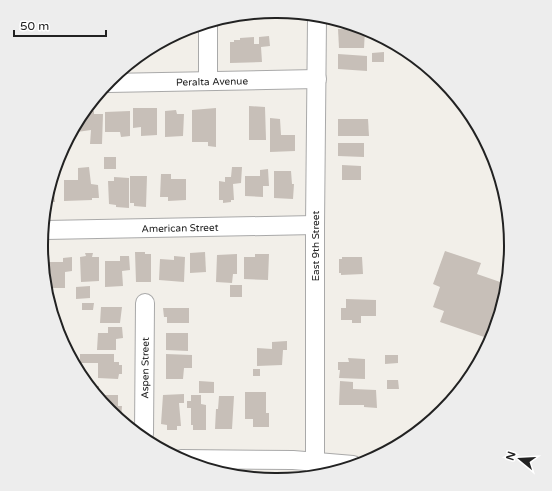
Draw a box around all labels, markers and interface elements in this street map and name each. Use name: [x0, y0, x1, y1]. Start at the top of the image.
scale bar: [14, 12, 106, 38]
text: 50 m: [20, 19, 49, 33]
street label: Peralta Avenue: [176, 75, 249, 89]
street label: East 9th Street: [310, 210, 322, 281]
street label: American Street: [141, 222, 219, 235]
street label: Aspen Street: [139, 337, 152, 399]
north arrow: [500, 439, 540, 479]
text: N: [503, 450, 519, 462]

